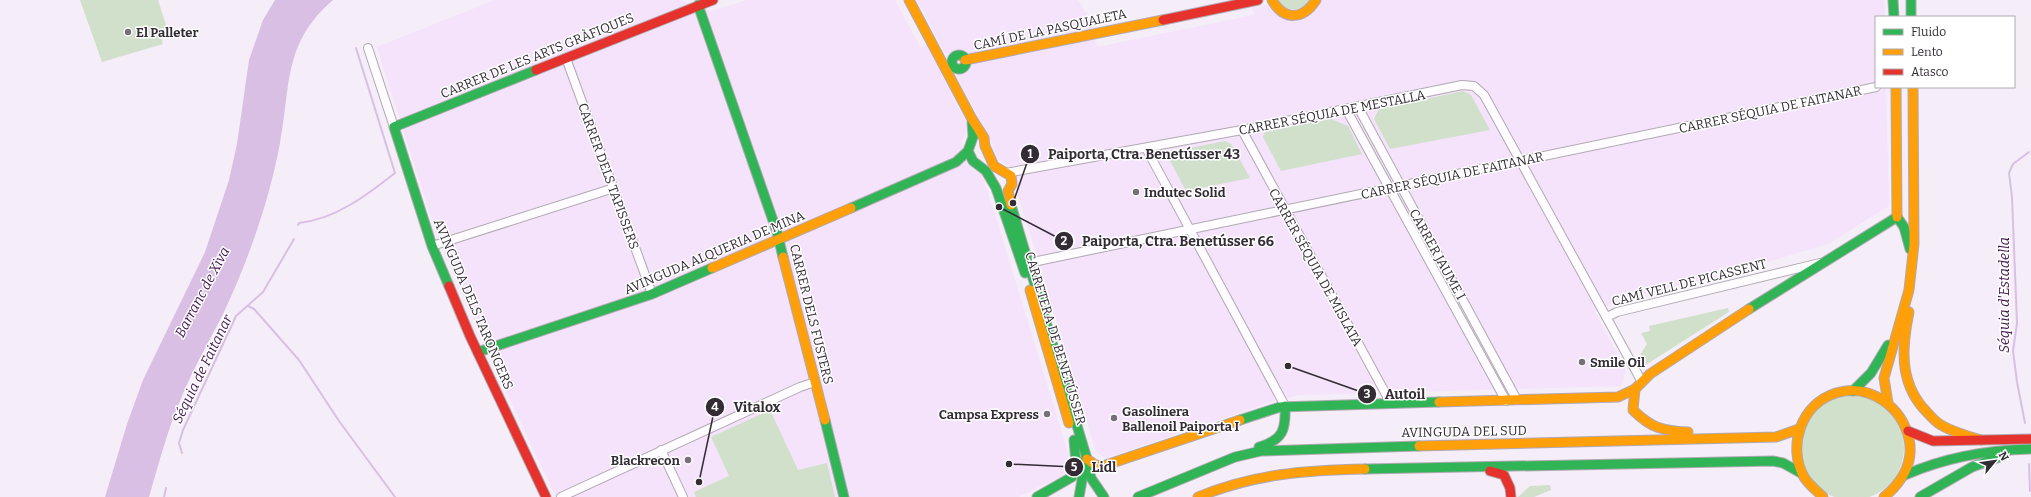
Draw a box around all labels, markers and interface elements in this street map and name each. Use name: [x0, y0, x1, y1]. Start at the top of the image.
street label: CAMÍ DE LA PASQUALETA: [972, 6, 1129, 53]
street label: CARRER DE LES ARTS GRÀFIQUES: [438, 10, 636, 101]
legend: [1875, 16, 2015, 88]
place label: El Palleter: [136, 25, 199, 40]
text: Fluido: [1911, 25, 1946, 39]
marker: El Palleter: [123, 27, 133, 37]
text: Lento: [1911, 45, 1943, 59]
text: Atasco: [1911, 65, 1949, 79]
street label: CARRER SÉQUIA DE FAITANAR: [1678, 83, 1863, 136]
street label: CARRER SÉQUIA DE MESTALLA: [1238, 87, 1427, 138]
street label: CARRER DELS TAPISSERS: [575, 101, 642, 251]
callout: Paiporta, Ctra. Benetússer 43: [1020, 141, 1248, 167]
text: Paiporta, Ctra. Benetússer 43: [1048, 146, 1240, 163]
text: 1: [1027, 147, 1033, 161]
street label: CARRER SÉQUIA DE FAITANAR: [1360, 149, 1545, 202]
place label: Indutec Solid: [1144, 185, 1226, 200]
street label: CARRER SÉQUIA DE MISLATA: [1266, 186, 1366, 350]
marker: Indutec Solid: [1131, 187, 1141, 197]
street label: CARRER JAUME I: [1406, 206, 1469, 302]
street label: AVINGUDA ALQUERIA DE MINA: [622, 207, 807, 297]
street label: AVINGUDA DELS TARONGERS: [431, 217, 516, 392]
callout: Paiporta, Ctra. Benetússer 66: [1054, 228, 1282, 254]
text: Paiporta, Ctra. Benetússer 66: [1082, 233, 1274, 250]
text: 2: [1061, 234, 1068, 248]
water label: Séquia d'Estadella: [1996, 237, 2013, 353]
street label: CARRER DELS FUSTERS: [787, 243, 836, 386]
water label: Barranc de Xiva: [171, 244, 233, 340]
street label: CARRETERA DE BENETÚSSER: [1022, 250, 1089, 427]
street label: CAMÍ VELL DE PICASSENT: [1610, 256, 1769, 309]
water label: Séquia de Faitanar: [169, 311, 237, 426]
place label: Smile Oil: [1590, 355, 1645, 370]
marker: Smile Oil: [1577, 357, 1587, 367]
callout: Autoil: [1357, 381, 1433, 407]
text: Autoil: [1385, 386, 1426, 403]
text: 3: [1364, 387, 1371, 401]
callout: Vitalox: [705, 394, 788, 420]
text: Vitalox: [733, 399, 781, 416]
text: 4: [711, 400, 719, 414]
place label: Gasolinera Ballenoil Paiporta I: [1122, 404, 1239, 434]
place label: Campsa Express: [939, 407, 1039, 422]
marker: Campsa Express: [1042, 409, 1052, 419]
marker: Gasolinera Ballenoil Paiporta I: [1109, 413, 1119, 423]
street label: AVINGUDA DEL SUD: [1401, 423, 1527, 440]
north arrow: [1975, 441, 2015, 481]
text: N: [1996, 450, 2011, 464]
place label: Blackrecon: [611, 453, 681, 468]
callout: Lidl: [1064, 454, 1125, 480]
marker: Blackrecon: [683, 455, 693, 465]
text: Lidl: [1092, 459, 1117, 476]
text: 5: [1071, 460, 1078, 474]

